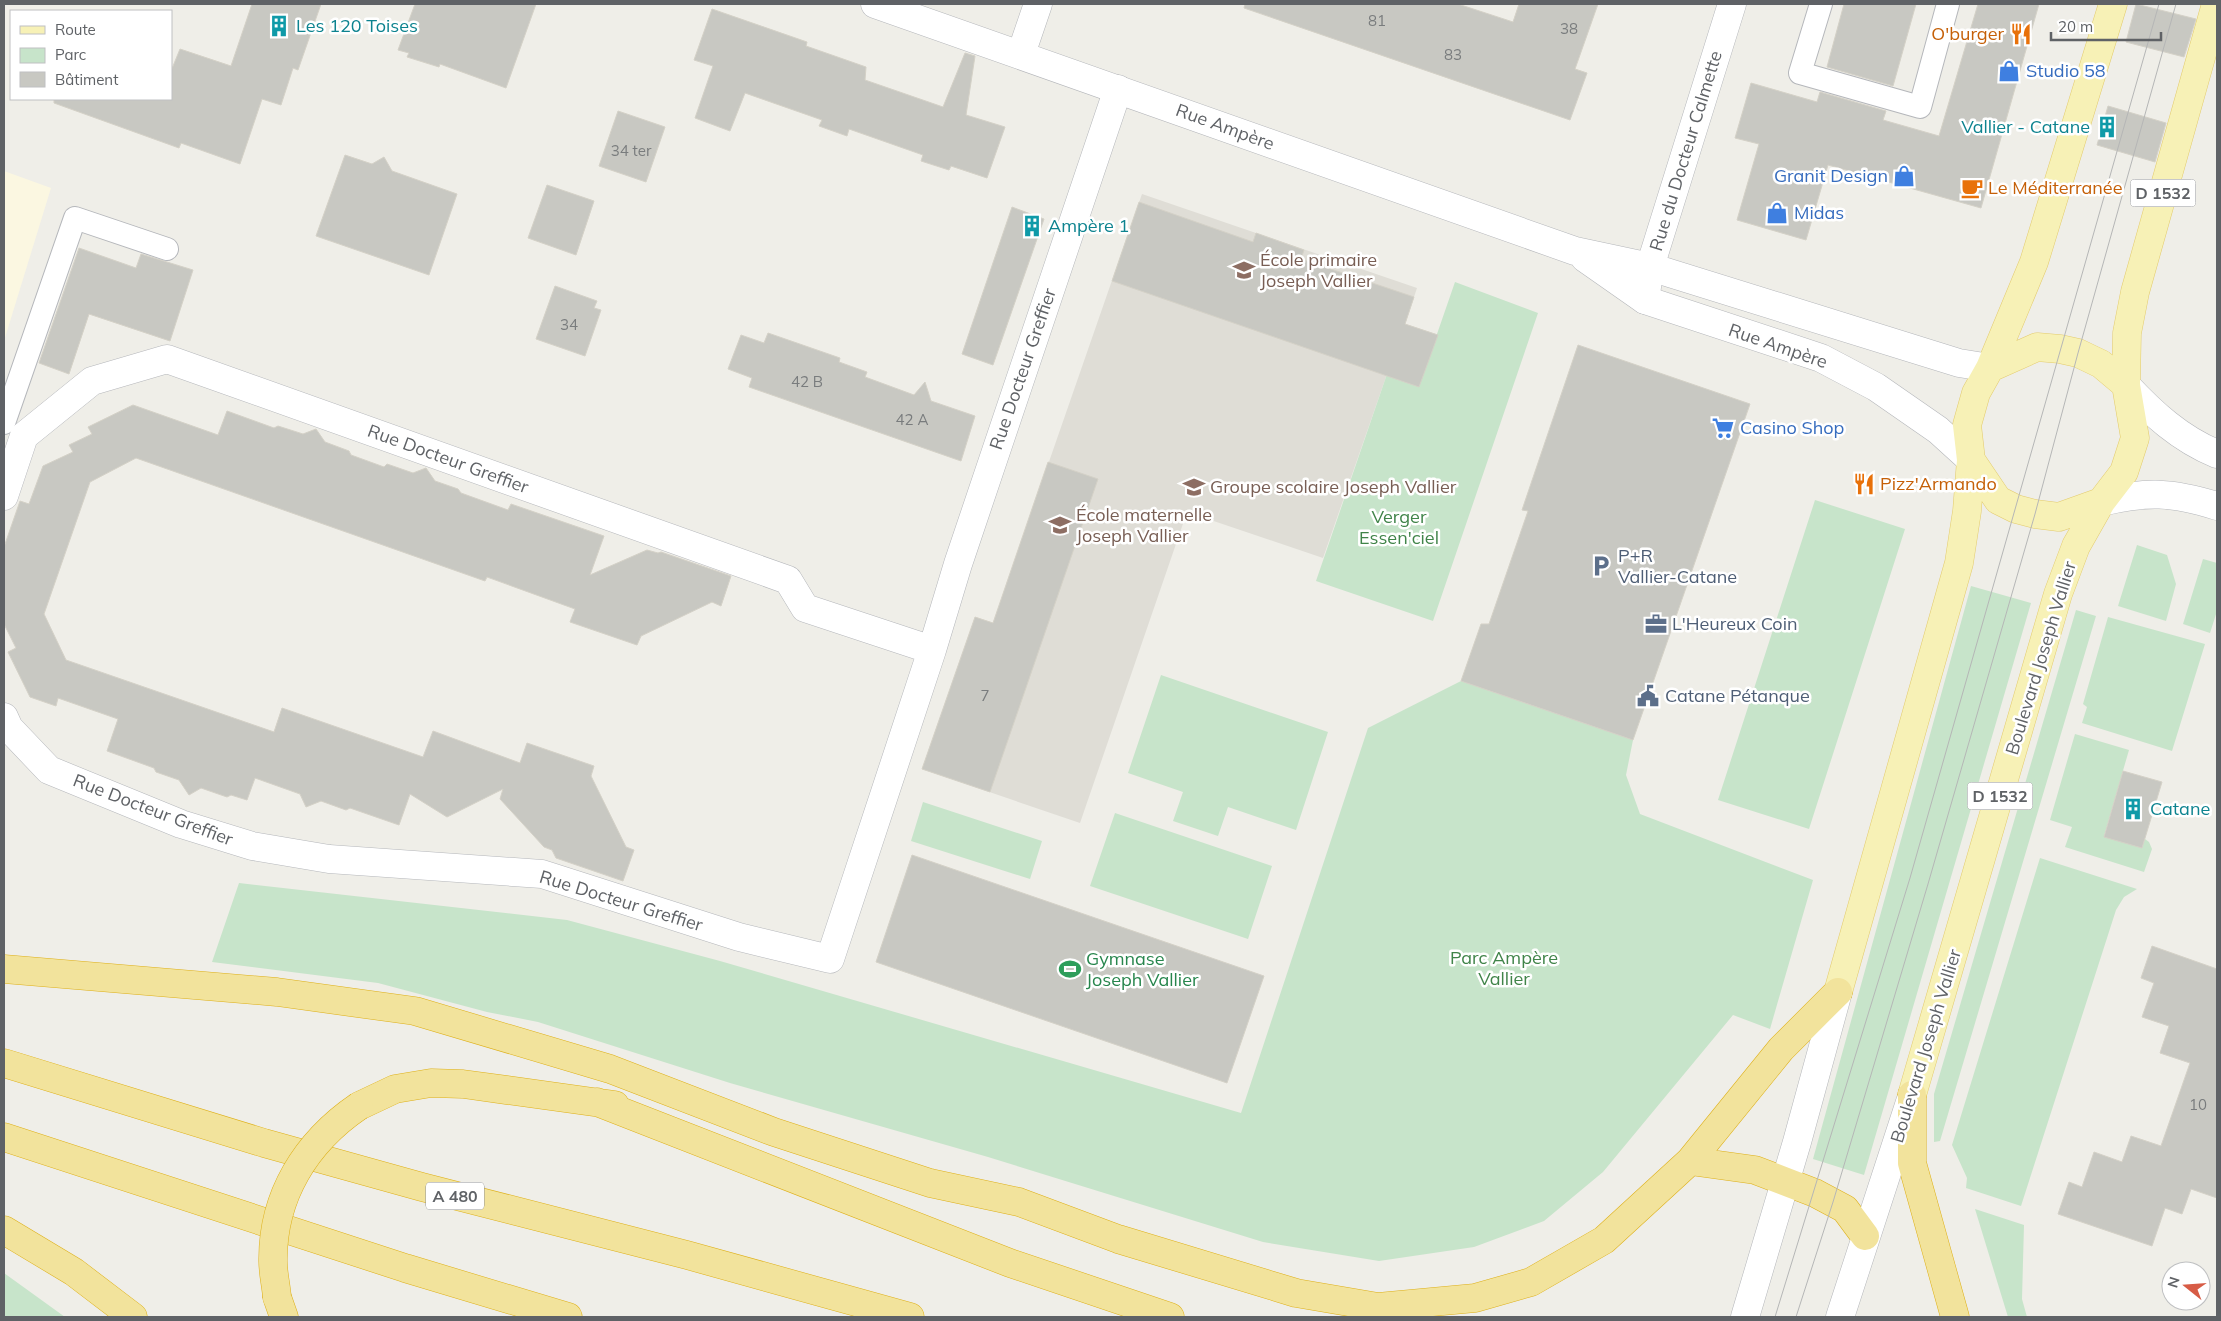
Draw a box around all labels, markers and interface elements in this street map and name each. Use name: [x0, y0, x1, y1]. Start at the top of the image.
legend: [10, 10, 172, 100]
scale bar: [2051, 10, 2161, 42]
house number: 81: [1368, 11, 1386, 30]
building icon: Les 120 Toises: [266, 13, 292, 39]
place label: Les 120 Toises: [296, 14, 418, 37]
text: 20 m: [2058, 17, 2093, 36]
house number: 38: [1560, 19, 1578, 38]
text: Route: [55, 20, 96, 39]
restaurant icon: O'burger: [2008, 21, 2034, 47]
place label: O'burger: [1931, 22, 2004, 45]
text: Parc: [55, 45, 86, 64]
house number: 83: [1444, 45, 1462, 64]
street label: Rue du Docteur Calmette: [1644, 48, 1727, 254]
shop icon: Studio 58: [1996, 58, 2022, 84]
place label: Studio 58: [2026, 59, 2106, 82]
text: Bâtiment: [55, 70, 118, 89]
street label: Rue Ampère: [1173, 98, 1278, 155]
building icon: Vallier - Catane: [2094, 114, 2120, 140]
place label: Vallier - Catane: [1961, 115, 2090, 138]
house number: 34 ter: [611, 141, 652, 160]
shop icon: Granit Design: [1891, 163, 1917, 189]
place label: Granit Design: [1774, 164, 1888, 187]
cafe icon: Le Méditerranée: [1959, 175, 1985, 201]
place label: Le Méditerranée: [1988, 176, 2122, 199]
road number: D 1532: [2130, 180, 2196, 207]
shop icon: Midas: [1764, 200, 1790, 226]
place label: Midas: [1794, 201, 1844, 224]
building icon: Ampère 1: [1019, 213, 1045, 239]
place label: Ampère 1: [1048, 214, 1129, 237]
place label: École primaire Joseph Vallier: [1260, 248, 1377, 292]
school or university icon: École primaire Joseph Vallier: [1231, 257, 1257, 283]
street label: Rue Docteur Greffier: [984, 285, 1061, 453]
house number: 34: [560, 315, 578, 334]
street label: Rue Ampère: [1726, 318, 1831, 373]
house number: 42 B: [791, 372, 823, 391]
house number: 42 A: [896, 410, 928, 429]
supermarket icon: Casino Shop: [1710, 415, 1736, 441]
place label: Casino Shop: [1740, 416, 1844, 439]
street label: Rue Docteur Greffier: [365, 419, 532, 498]
restaurant icon: Pizz'Armando: [1851, 471, 1877, 497]
place label: Pizz'Armando: [1880, 472, 1997, 495]
school or university icon: Groupe scolaire Joseph Vallier: [1181, 474, 1207, 500]
place label: Groupe scolaire Joseph Vallier: [1210, 475, 1457, 498]
place label: École maternelle Joseph Vallier: [1076, 503, 1212, 547]
park label: Verger Essen'ciel: [1359, 505, 1439, 549]
school or university icon: École maternelle Joseph Vallier: [1047, 512, 1073, 538]
place label: P+R Vallier-Catane: [1618, 544, 1737, 588]
parking icon: P+R Vallier-Catane: [1588, 553, 1614, 579]
street label: Boulevard Joseph Vallier: [2000, 558, 2081, 758]
office icon: L'Heureux Coin: [1643, 611, 1669, 637]
place label: L'Heureux Coin: [1672, 612, 1797, 635]
public building icon: Catane Pétanque: [1635, 683, 1661, 709]
place label: Catane Pétanque: [1665, 684, 1810, 707]
house number: 7: [980, 686, 990, 705]
street label: Rue Docteur Greffier: [70, 768, 237, 851]
road number: D 1532: [1968, 782, 2032, 809]
building icon: Catane: [2120, 796, 2146, 822]
place label: Catane: [2150, 797, 2210, 820]
street label: Rue Docteur Greffier: [537, 865, 706, 936]
park label: Parc Ampère Vallier: [1450, 946, 1558, 990]
street label: Boulevard Joseph Vallier: [1885, 946, 1966, 1146]
place label: Gymnase Joseph Vallier: [1086, 947, 1199, 991]
sports icon: Gymnase Joseph Vallier: [1057, 956, 1083, 982]
house number: 10: [2189, 1095, 2207, 1114]
road number: A 480: [426, 1182, 484, 1210]
north arrow: [2161, 1261, 2211, 1311]
text: N: [2163, 1275, 2184, 1290]

